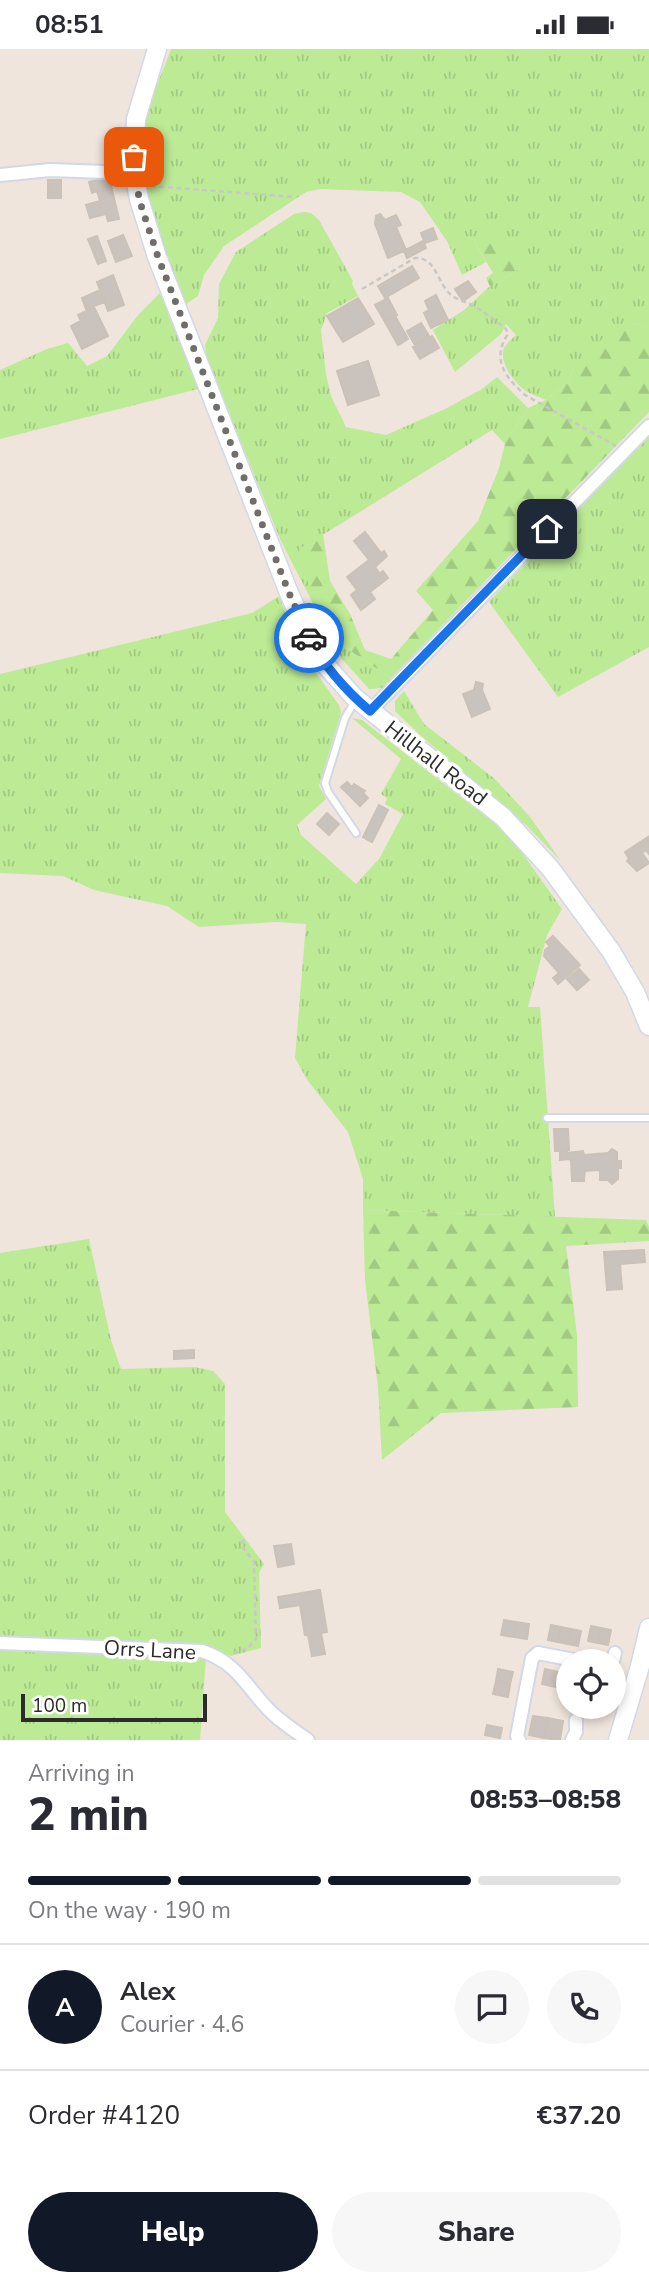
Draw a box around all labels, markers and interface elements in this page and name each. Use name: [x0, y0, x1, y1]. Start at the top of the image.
text: 08:51: [35, 7, 104, 42]
pin: [104, 127, 164, 187]
icon: bag: [115, 138, 153, 176]
pin: [517, 499, 577, 559]
icon: home: [528, 510, 566, 548]
courier: [274, 603, 344, 673]
icon: car: [290, 619, 328, 657]
street label: Hillhall Road: [379, 714, 493, 812]
street label: Orrs Lane: [103, 1634, 197, 1666]
map controls: [556, 1649, 626, 1719]
button: locate: [556, 1649, 626, 1719]
scale bar: [21, 1691, 206, 1723]
text: 100 m: [32, 1693, 87, 1719]
text: Arriving in: [28, 1758, 135, 1789]
text: 08:53–08:58: [470, 1782, 621, 1817]
text: 2 min: [28, 1783, 149, 1846]
text: On the way · 190 m: [28, 1895, 231, 1926]
button: chat: [455, 1970, 529, 2044]
button: phone: [547, 1970, 621, 2044]
text: Alex: [120, 1974, 176, 2009]
text: A: [55, 1990, 75, 2025]
text: Courier · 4.6: [120, 2009, 244, 2040]
text: Order #4120: [28, 2098, 180, 2133]
text: €37.20: [537, 2098, 621, 2133]
button: Help: [28, 2192, 318, 2272]
button: Share: [332, 2192, 621, 2272]

